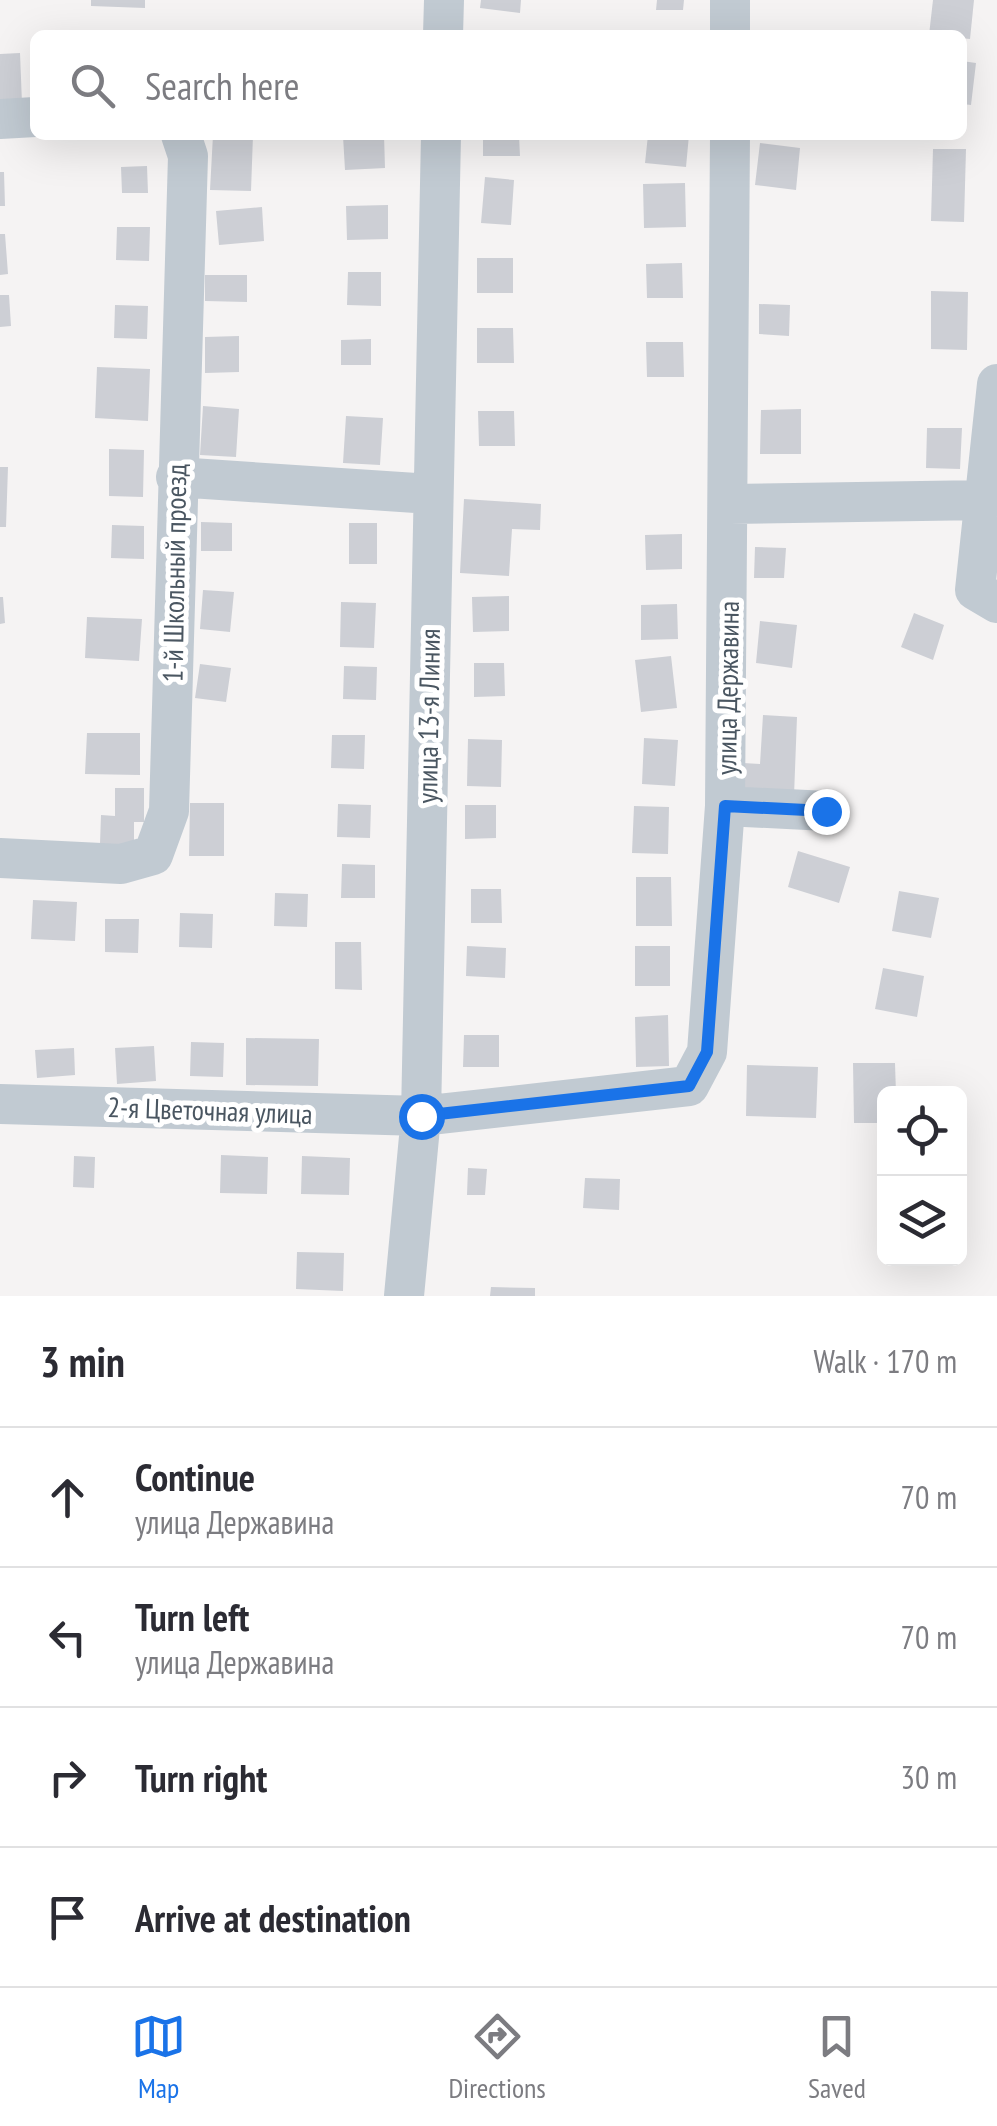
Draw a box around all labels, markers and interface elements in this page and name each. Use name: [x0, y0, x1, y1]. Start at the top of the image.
search box: [30, 30, 967, 140]
icon: search: [65, 58, 120, 113]
text: Search here: [145, 61, 299, 110]
street label: 1-й Школьный проезд: [154, 463, 194, 683]
street label: улица Державина: [707, 601, 747, 775]
street label: улица 13-я Линия: [408, 628, 448, 804]
route end: [804, 789, 850, 835]
map controls: [877, 1086, 967, 1266]
button: locate: [877, 1086, 967, 1176]
street label: 2-я Цветочная улица: [107, 1088, 313, 1132]
route start: [399, 1094, 445, 1140]
button: layers: [877, 1176, 967, 1266]
text: 3 min: [40, 1334, 125, 1389]
text: Walk · 170 m: [813, 1340, 957, 1382]
text: Continue: [135, 1452, 255, 1501]
icon: ahead: [40, 1470, 95, 1525]
text: 70 m: [901, 1476, 957, 1518]
text: улица Державина: [135, 1501, 334, 1543]
text: Turn left: [135, 1592, 249, 1641]
icon: left: [40, 1610, 95, 1665]
text: 70 m: [901, 1616, 957, 1658]
text: улица Державина: [135, 1641, 334, 1683]
icon: right: [40, 1750, 95, 1805]
text: Turn right: [135, 1753, 267, 1802]
text: 30 m: [901, 1756, 957, 1798]
icon: arrive: [40, 1890, 95, 1945]
text: Arrive at destination: [135, 1893, 411, 1942]
tab: Map: [131, 2009, 186, 2106]
tab: Directions: [448, 2009, 546, 2106]
tab: Saved: [808, 2009, 866, 2106]

